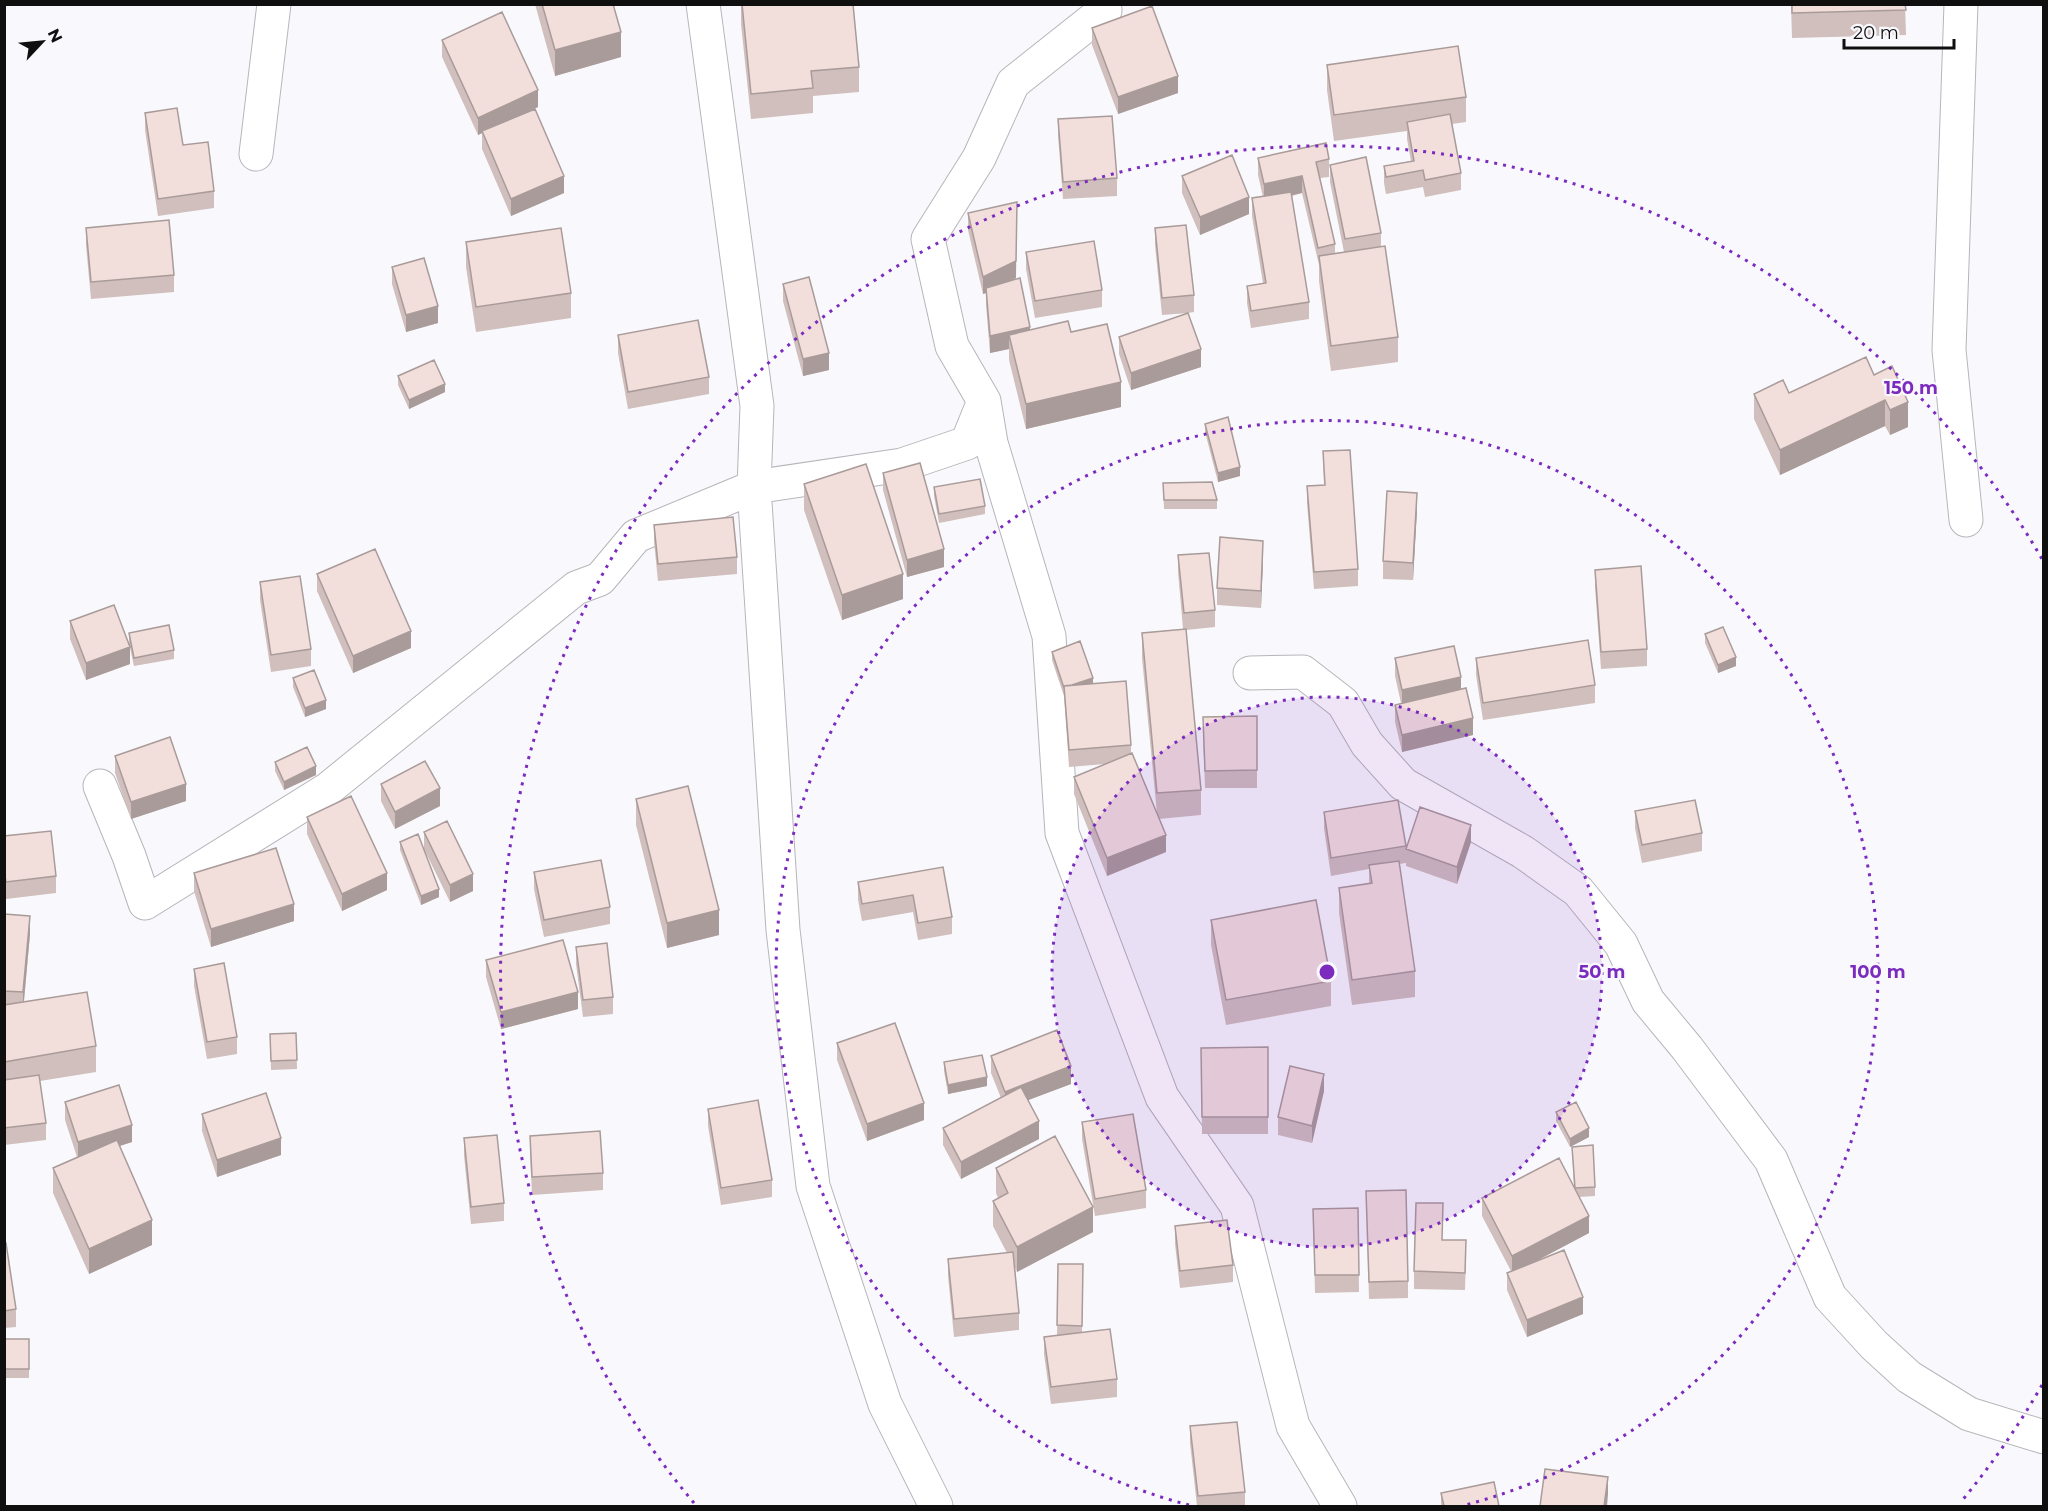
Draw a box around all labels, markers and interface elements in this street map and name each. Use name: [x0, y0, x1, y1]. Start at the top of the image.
north arrow: [12, 12, 72, 72]
scale bar: [1844, 12, 1954, 50]
text: 20 m: [1853, 22, 1899, 44]
text: N: [44, 26, 66, 46]
text: 150 m: [1884, 377, 1938, 399]
text: 50 m: [1579, 961, 1625, 983]
text: 100 m: [1850, 961, 1906, 983]
centre of rings: [1317, 962, 1337, 982]

